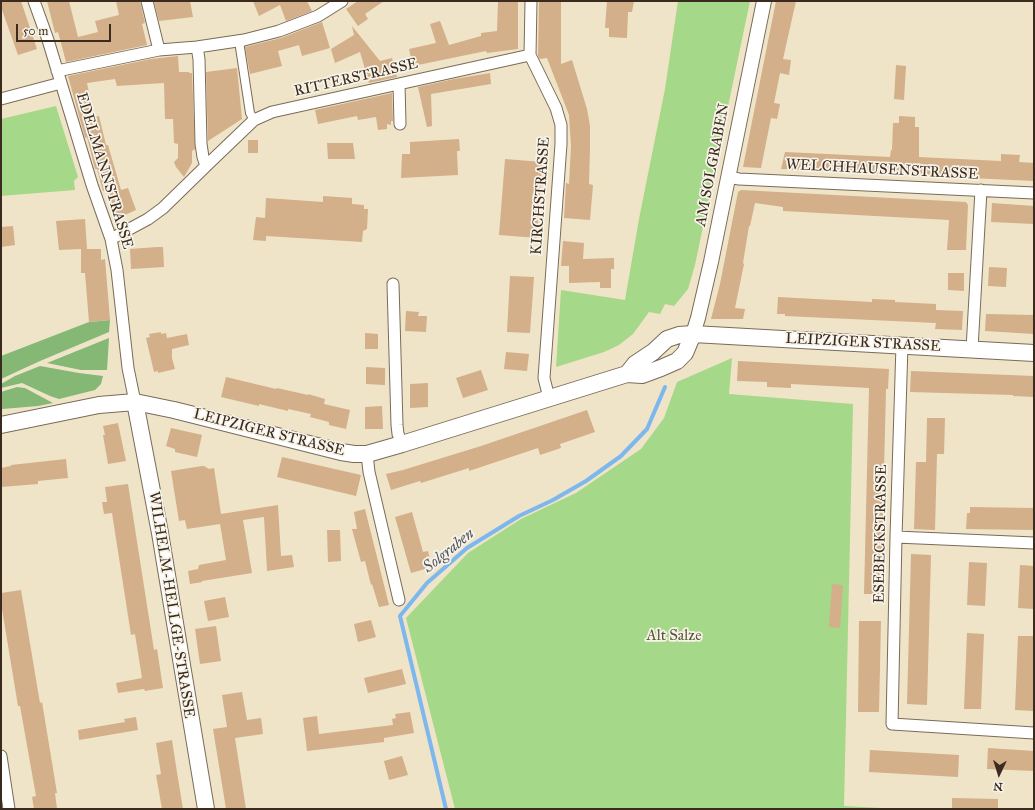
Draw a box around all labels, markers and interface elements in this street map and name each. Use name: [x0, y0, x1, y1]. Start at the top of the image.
scale bar: [18, 16, 113, 42]
text: 50 m: [23, 24, 48, 38]
street label: RITTERSTRASSE: [292, 55, 420, 101]
street label: EDELMANNSTRASSE: [72, 91, 136, 251]
street label: AM SOLGRABEN: [692, 102, 734, 228]
street label: KIRCHSTRASSE: [528, 136, 554, 256]
street label: WELCHHAUSENSTRASSE: [785, 156, 979, 184]
street label: LEIPZIGER STRASSE: [785, 330, 941, 356]
street label: LEIPZIGER STRASSE: [191, 405, 347, 461]
street label: ESEBECKSTRASSE: [871, 464, 891, 604]
street label: WILHELM-HELLGE-STRASSE: [144, 490, 198, 720]
water label: Solgraben: [420, 525, 478, 577]
park label: Alt Salze: [647, 627, 701, 645]
north arrow: [979, 754, 1019, 794]
text: N: [993, 780, 1003, 793]

